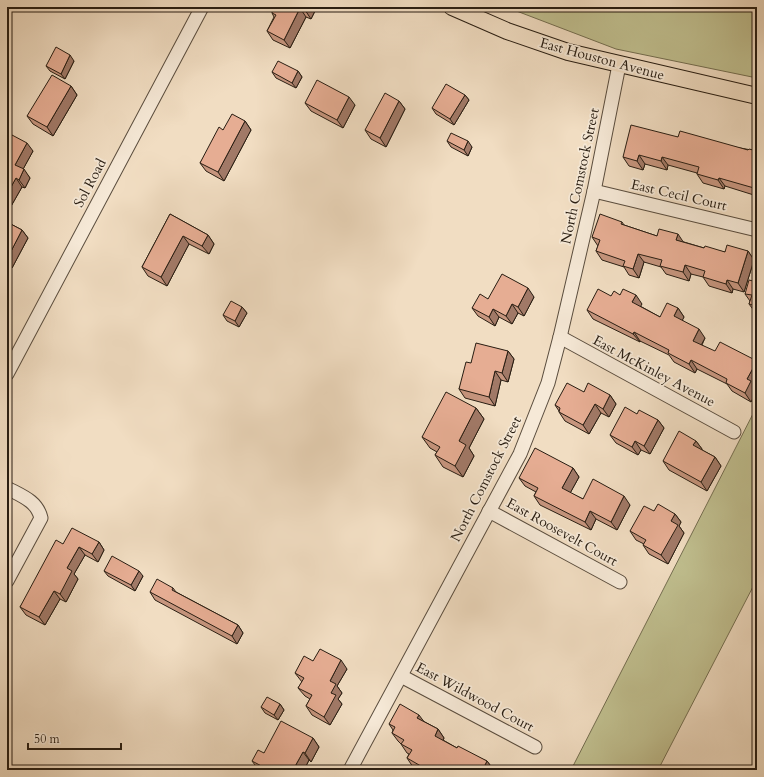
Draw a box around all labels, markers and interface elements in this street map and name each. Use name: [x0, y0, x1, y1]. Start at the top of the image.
street label: East Houston Avenue: [538, 33, 666, 85]
street label: North Comstock Street: [556, 106, 604, 246]
street label: Sol Road: [69, 155, 111, 211]
street label: East Cecil Court: [629, 175, 729, 215]
street label: East McKinley Avenue: [590, 331, 718, 411]
street label: North Comstock Street: [446, 412, 526, 545]
street label: East Roosevelt Court: [503, 494, 621, 571]
street label: East Wildwood Court: [413, 658, 538, 736]
scale bar: [28, 725, 121, 751]
text: 50 m: [34, 731, 61, 747]

